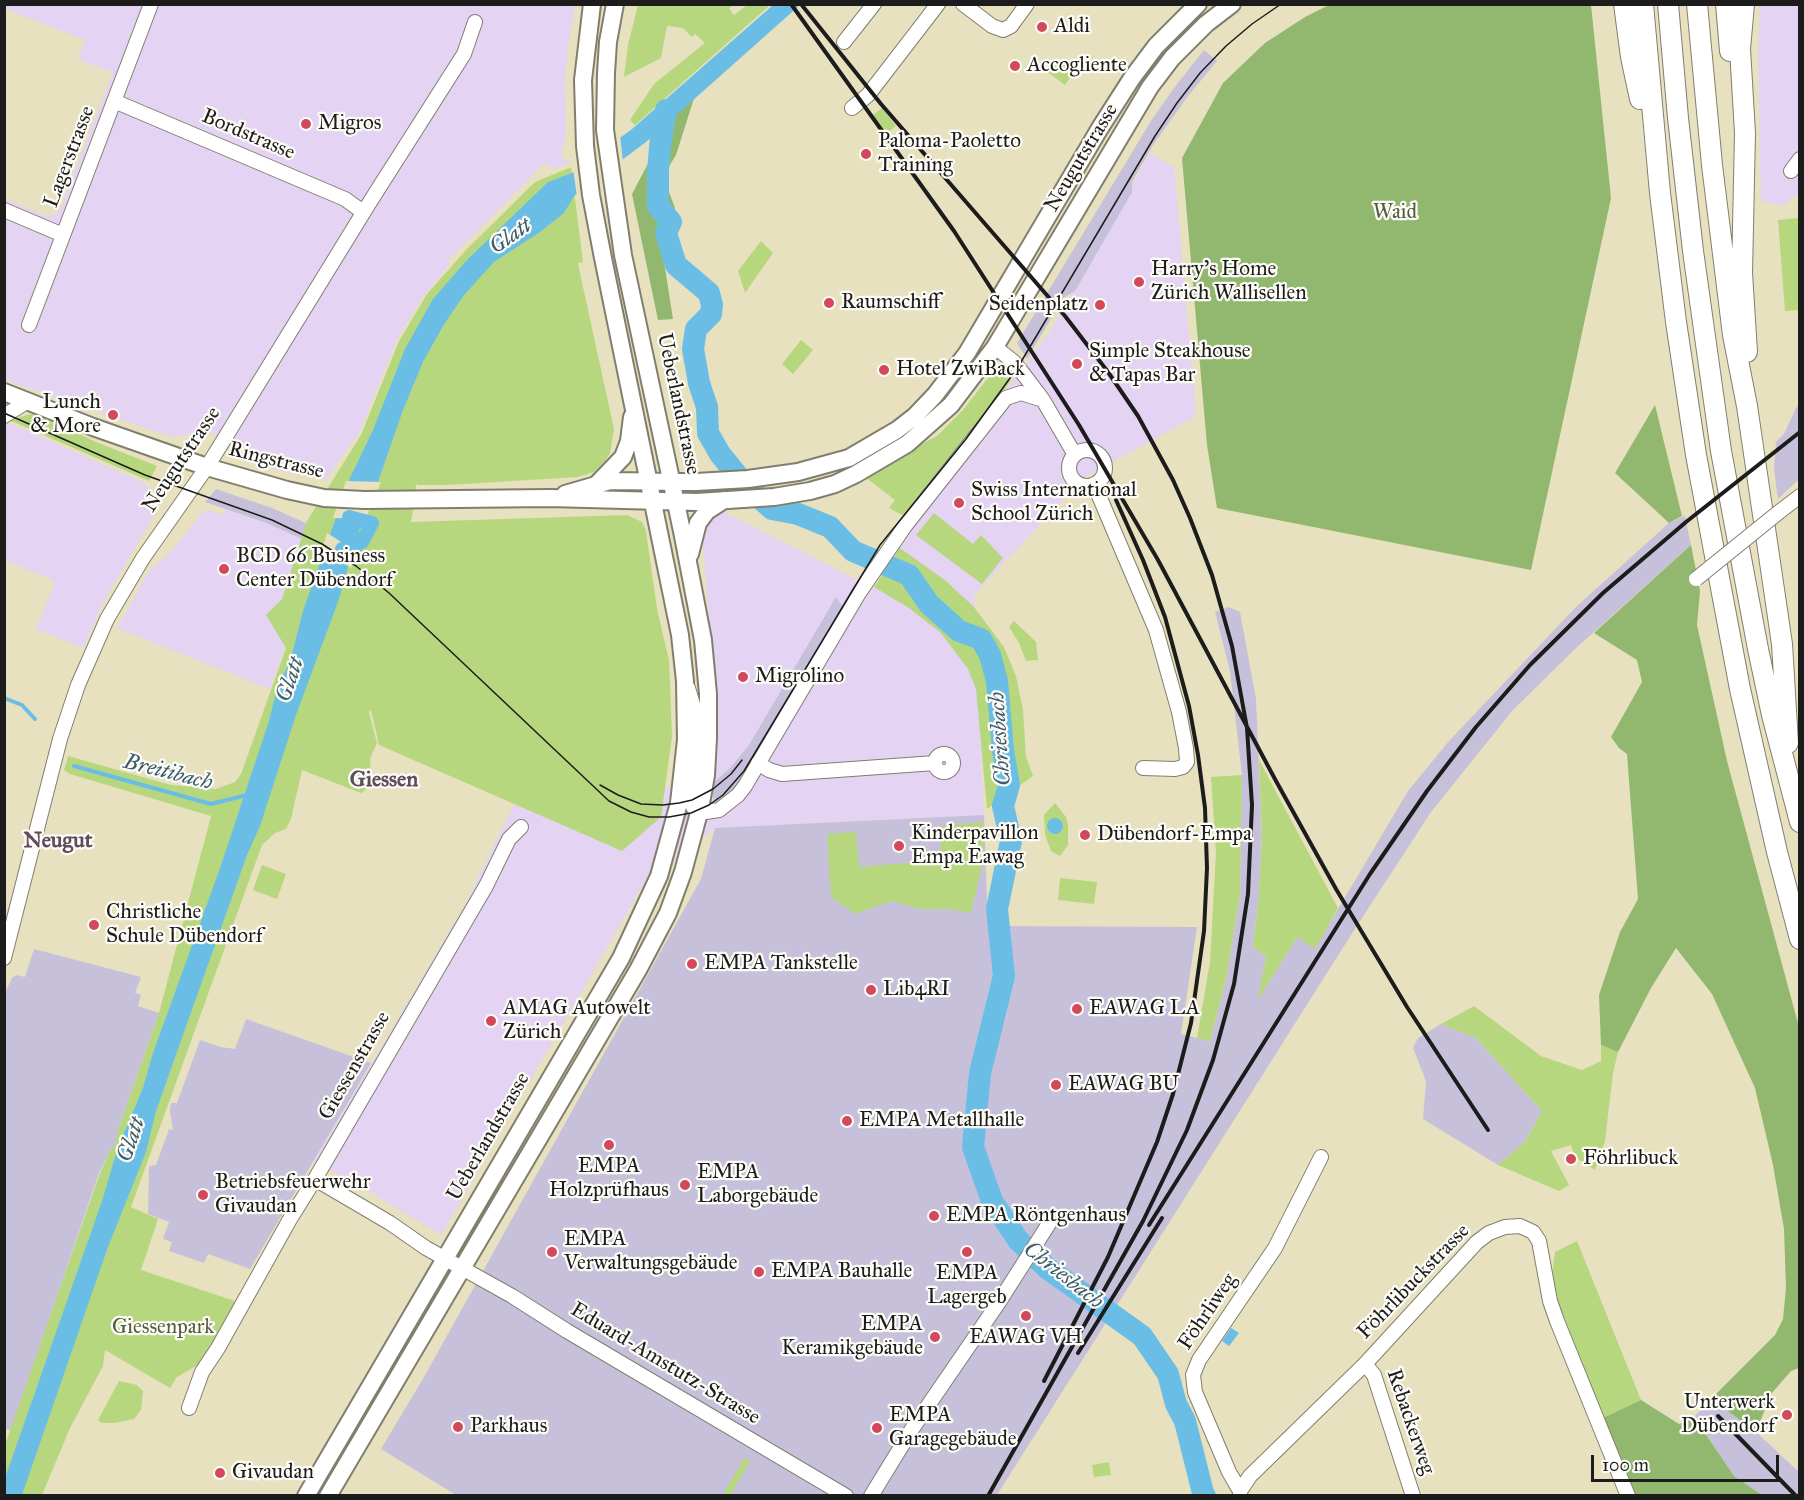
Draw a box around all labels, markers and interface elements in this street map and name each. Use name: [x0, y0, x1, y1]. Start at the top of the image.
place label: Aldi: [1054, 14, 1090, 40]
marker: Aldi: [1035, 20, 1049, 34]
place label: Accogliente: [1027, 53, 1127, 79]
marker: Accogliente: [1008, 59, 1022, 73]
street label: Neugutstrasse: [1040, 99, 1124, 217]
street label: Lagerstrasse: [39, 103, 101, 211]
street label: Bordstrasse: [198, 104, 298, 166]
place label: Migros: [318, 111, 381, 137]
marker: Migros: [299, 117, 313, 131]
place label: Paloma-Paoletto Training: [878, 129, 1021, 179]
marker: Paloma-Paoletto Training: [859, 147, 873, 161]
park label: Waid: [1373, 200, 1417, 226]
water label: Glatt: [485, 213, 537, 261]
place label: Harry's Home Zürich Wallisellen: [1151, 257, 1307, 307]
marker: Harry's Home Zürich Wallisellen: [1132, 275, 1146, 289]
place label: Raumschiff: [841, 290, 940, 316]
place label: Seidenplatz: [989, 292, 1088, 318]
marker: Raumschiff: [822, 296, 836, 310]
marker: Seidenplatz: [1093, 298, 1107, 312]
street label: Ueberlandstrasse: [651, 331, 705, 477]
place label: Simple Steakhouse & Tapas Bar: [1089, 339, 1251, 389]
place label: Hotel ZwiBack: [896, 357, 1025, 383]
marker: Simple Steakhouse & Tapas Bar: [1070, 357, 1084, 371]
marker: Hotel ZwiBack: [877, 363, 891, 377]
place label: Lunch & More: [30, 390, 101, 440]
street label: Neugutstrasse: [137, 402, 227, 518]
marker: Lunch & More: [106, 408, 120, 422]
street label: Ringstrasse: [226, 437, 326, 485]
place label: Swiss International School Zürich: [971, 478, 1137, 528]
marker: Swiss International School Zürich: [952, 496, 966, 510]
place label: BCD 66 Business Center Dübendorf: [236, 544, 393, 594]
marker: BCD 66 Business Center Dübendorf: [217, 562, 231, 576]
water label: Glatt: [271, 654, 311, 706]
place label: Migrolino: [755, 664, 844, 690]
marker: Migrolino: [736, 670, 750, 684]
water label: Chriesbach: [985, 691, 1017, 787]
water label: Breitibach: [121, 749, 215, 797]
district label: Giessen: [350, 768, 418, 794]
place label: Kinderpavillon Empa Eawag: [911, 821, 1039, 871]
place label: Dübendorf-Empa: [1097, 822, 1252, 848]
marker: Dübendorf-Empa: [1078, 828, 1092, 842]
district label: Neugut: [23, 829, 93, 855]
marker: Kinderpavillon Empa Eawag: [892, 839, 906, 853]
place label: Christliche Schule Dübendorf: [106, 900, 263, 950]
marker: Christliche Schule Dübendorf: [87, 918, 101, 932]
place label: EMPA Tankstelle: [704, 951, 858, 977]
marker: EMPA Tankstelle: [685, 957, 699, 971]
place label: Lib4RI: [883, 977, 950, 1003]
marker: Lib4RI: [864, 983, 878, 997]
place label: AMAG Autowelt Zürich: [503, 996, 651, 1046]
place label: EAWAG LA: [1089, 996, 1200, 1022]
marker: EAWAG LA: [1070, 1002, 1084, 1016]
street label: Giessenstrasse: [314, 1007, 396, 1125]
marker: AMAG Autowelt Zürich: [484, 1014, 498, 1028]
street label: Ueberlandstrasse: [442, 1068, 536, 1206]
place label: EAWAG BU: [1068, 1072, 1179, 1098]
marker: EAWAG BU: [1049, 1078, 1063, 1092]
place label: EMPA Metallhalle: [859, 1108, 1024, 1134]
water label: Glatt: [112, 1114, 152, 1166]
marker: EMPA Metallhalle: [840, 1114, 854, 1128]
marker: EMPA Holzprüfhaus: [602, 1138, 616, 1152]
place label: Föhrlibuck: [1583, 1146, 1678, 1172]
marker: Föhrlibuck: [1564, 1152, 1578, 1166]
place label: EMPA Holzprüfhaus: [549, 1154, 669, 1204]
place label: EMPA Laborgebäude: [697, 1160, 818, 1210]
place label: Betriebsfeuerwehr Givaudan: [215, 1170, 371, 1220]
marker: EMPA Laborgebäude: [678, 1178, 692, 1192]
marker: Betriebsfeuerwehr Givaudan: [196, 1188, 210, 1202]
place label: EMPA Röntgenhaus: [946, 1203, 1126, 1229]
marker: EMPA Röntgenhaus: [927, 1209, 941, 1223]
street label: Föhrlibuckstrasse: [1353, 1219, 1475, 1345]
place label: EMPA Verwaltungsgebäude: [564, 1227, 738, 1277]
water label: Chriesbach: [1018, 1237, 1108, 1315]
marker: EMPA Verwaltungsgebäude: [545, 1245, 559, 1259]
marker: EMPA Lagergeb: [960, 1245, 974, 1259]
place label: EMPA Bauhalle: [771, 1259, 912, 1285]
place label: EMPA Lagergeb: [927, 1261, 1007, 1311]
marker: EMPA Bauhalle: [752, 1265, 766, 1279]
street label: Föhrliweg: [1173, 1269, 1243, 1355]
street label: Eduard-Amstutz-Strasse: [566, 1297, 764, 1431]
marker: EAWAG VH: [1019, 1309, 1033, 1323]
place label: EMPA Keramikgebäude: [782, 1312, 923, 1362]
park label: Giessenpark: [112, 1315, 214, 1341]
place label: EAWAG VH: [969, 1325, 1083, 1351]
marker: EMPA Keramikgebäude: [928, 1330, 942, 1344]
street label: Rebackerweg: [1380, 1366, 1440, 1478]
place label: Unterwerk Dübendorf: [1681, 1390, 1775, 1440]
place label: EMPA Garagegebäude: [889, 1403, 1017, 1453]
marker: Unterwerk Dübendorf: [1780, 1408, 1794, 1422]
place label: Parkhaus: [470, 1414, 547, 1440]
marker: Parkhaus: [451, 1420, 465, 1434]
marker: EMPA Garagegebäude: [870, 1421, 884, 1435]
scale bar: [1594, 1443, 1782, 1481]
text: 100 m: [1602, 1454, 1649, 1476]
place label: Givaudan: [232, 1460, 314, 1486]
marker: Givaudan: [213, 1466, 227, 1480]

